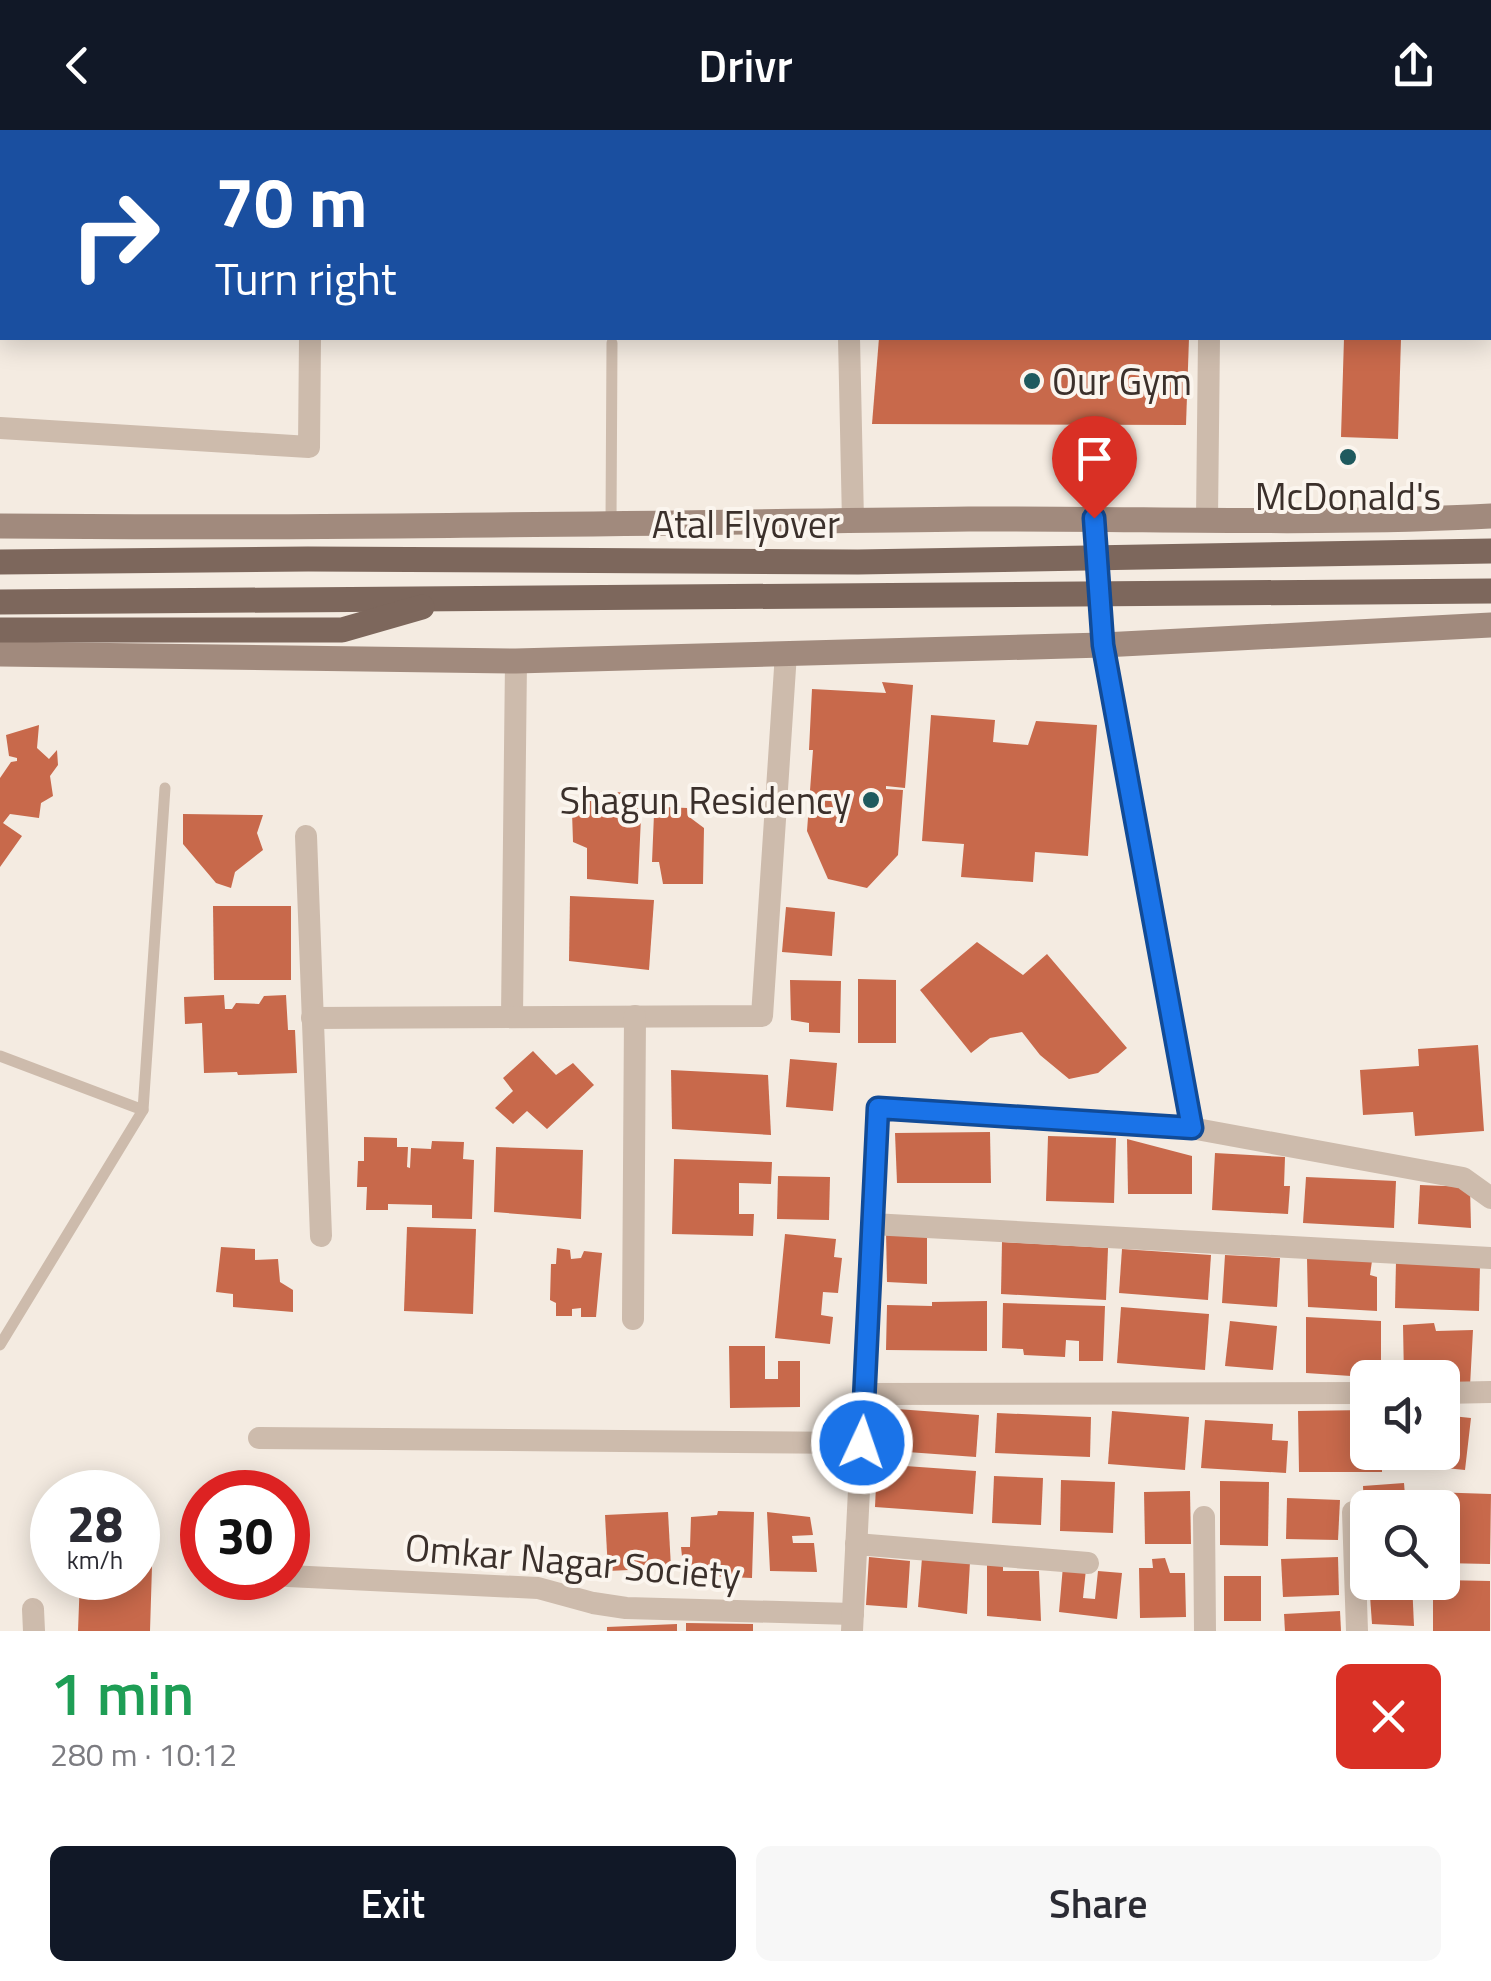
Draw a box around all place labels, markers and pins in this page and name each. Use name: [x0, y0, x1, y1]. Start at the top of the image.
place label: Our Gym: [1052, 352, 1192, 410]
marker: Our Gym: [1021, 370, 1043, 392]
pin: [1052, 416, 1137, 519]
marker: McDonald's: [1337, 446, 1359, 468]
place label: McDonald's: [1255, 467, 1441, 525]
place label: Shagun Residency: [560, 771, 851, 829]
marker: Shagun Residency: [860, 789, 882, 811]

